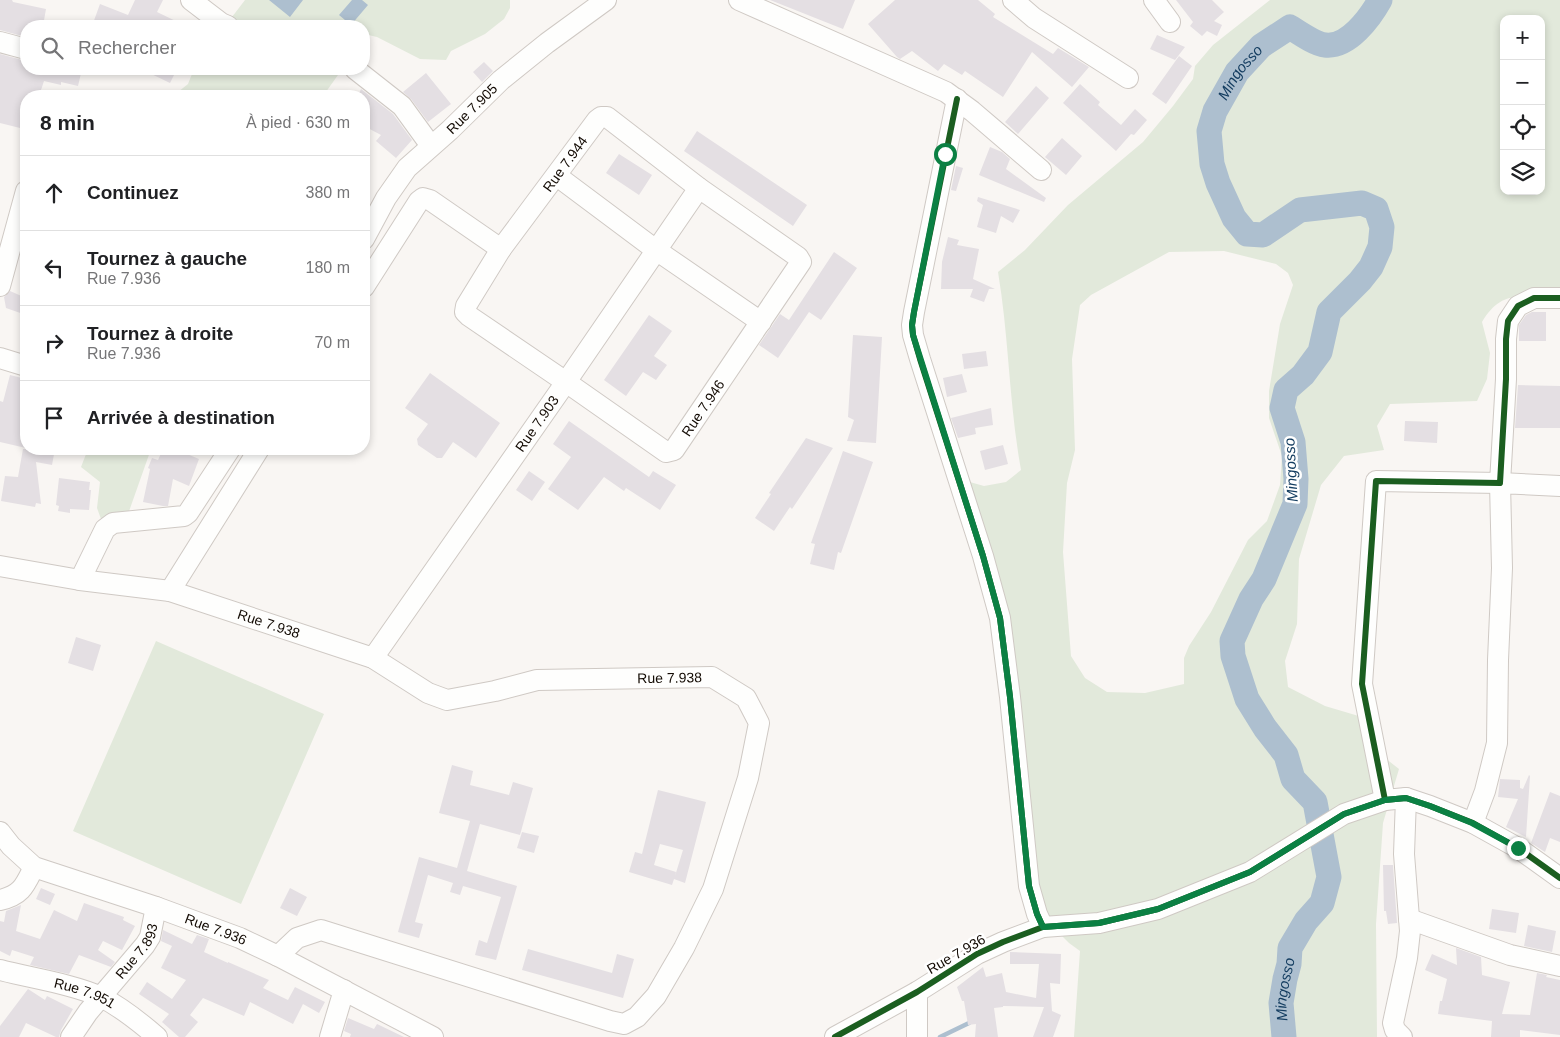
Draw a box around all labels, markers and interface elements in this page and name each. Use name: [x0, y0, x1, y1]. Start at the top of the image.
map controls: [1500, 15, 1545, 195]
button: +: [1500, 15, 1545, 60]
search box: [20, 20, 370, 75]
icon: search: [38, 34, 66, 62]
text: Rechercher: [78, 37, 176, 58]
water label: Mingosso: [1214, 41, 1266, 103]
button: −: [1500, 60, 1545, 105]
street label: Rue 7.905: [443, 80, 501, 137]
button: locate: [1500, 105, 1545, 150]
text: 8 min: [40, 111, 95, 134]
text: À pied · 630 m: [246, 114, 350, 131]
street label: Rue 7.944: [540, 133, 591, 195]
route start: [934, 143, 957, 166]
button: layers: [1500, 150, 1545, 195]
icon: ahead: [40, 179, 68, 207]
text: Continuez: [87, 182, 179, 203]
text: 380 m: [306, 184, 350, 201]
text: Tournez à gauche: [87, 248, 247, 269]
icon: left: [40, 254, 68, 282]
text: 180 m: [306, 259, 350, 276]
text: Rue 7.936: [87, 270, 161, 287]
text: Tournez à droite: [87, 323, 233, 344]
icon: right: [40, 329, 68, 357]
text: 70 m: [314, 334, 350, 351]
text: Rue 7.936: [87, 345, 161, 362]
street label: Rue 7.946: [678, 377, 728, 439]
street label: Rue 7.903: [512, 392, 562, 455]
icon: arrive: [40, 404, 68, 432]
text: Arrivée à destination: [87, 407, 275, 428]
water label: Mingosso: [1280, 438, 1301, 503]
street label: Rue 7.938: [236, 606, 302, 641]
street label: Rue 7.938: [637, 669, 702, 686]
route end: [1507, 837, 1530, 860]
street label: Rue 7.936: [183, 910, 249, 948]
street label: Rue 7.893: [112, 922, 161, 982]
street label: Rue 7.936: [924, 931, 988, 977]
water label: Mingosso: [1272, 957, 1297, 1022]
street label: Rue 7.951: [53, 975, 119, 1012]

